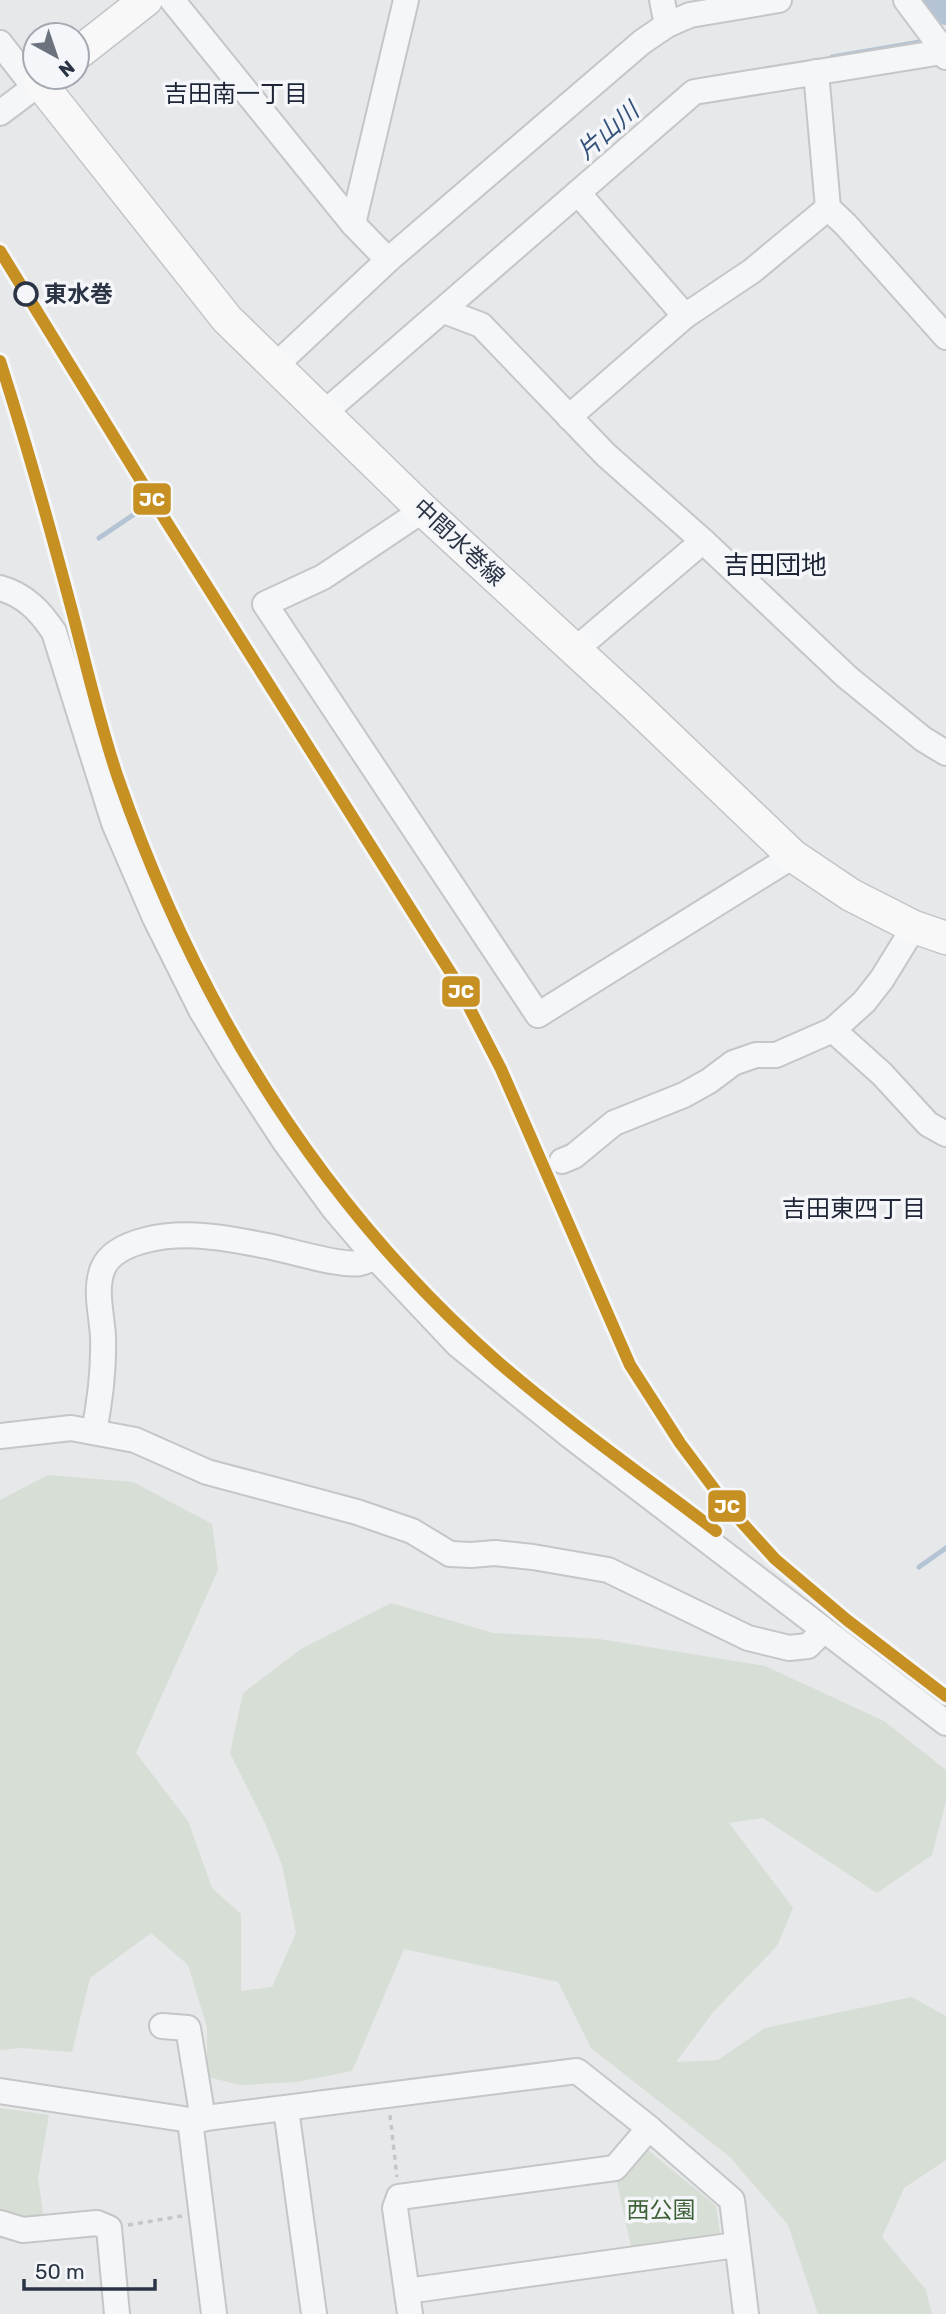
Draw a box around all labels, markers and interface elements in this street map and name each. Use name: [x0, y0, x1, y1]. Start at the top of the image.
north arrow: [21, 21, 91, 91]
text: N: [54, 55, 79, 82]
district label: 吉田南一丁目: [164, 80, 308, 108]
water label: 片山川: [572, 95, 647, 165]
place label: 東水巻: [44, 280, 113, 308]
marker: 東水巻: [14, 282, 38, 306]
line badge: JC: [132, 482, 172, 516]
text: JC: [139, 488, 165, 511]
street label: 中間水巻線: [407, 493, 511, 591]
district label: 吉田団地: [723, 550, 827, 581]
line badge: JC: [441, 975, 481, 1008]
text: JC: [448, 980, 474, 1003]
district label: 吉田東四丁目: [782, 1195, 926, 1223]
line badge: JC: [707, 1489, 747, 1523]
text: JC: [714, 1495, 740, 1518]
park label: 西公園: [627, 2196, 696, 2224]
scale bar: [24, 2248, 156, 2292]
text: 50 m: [35, 2259, 85, 2284]

